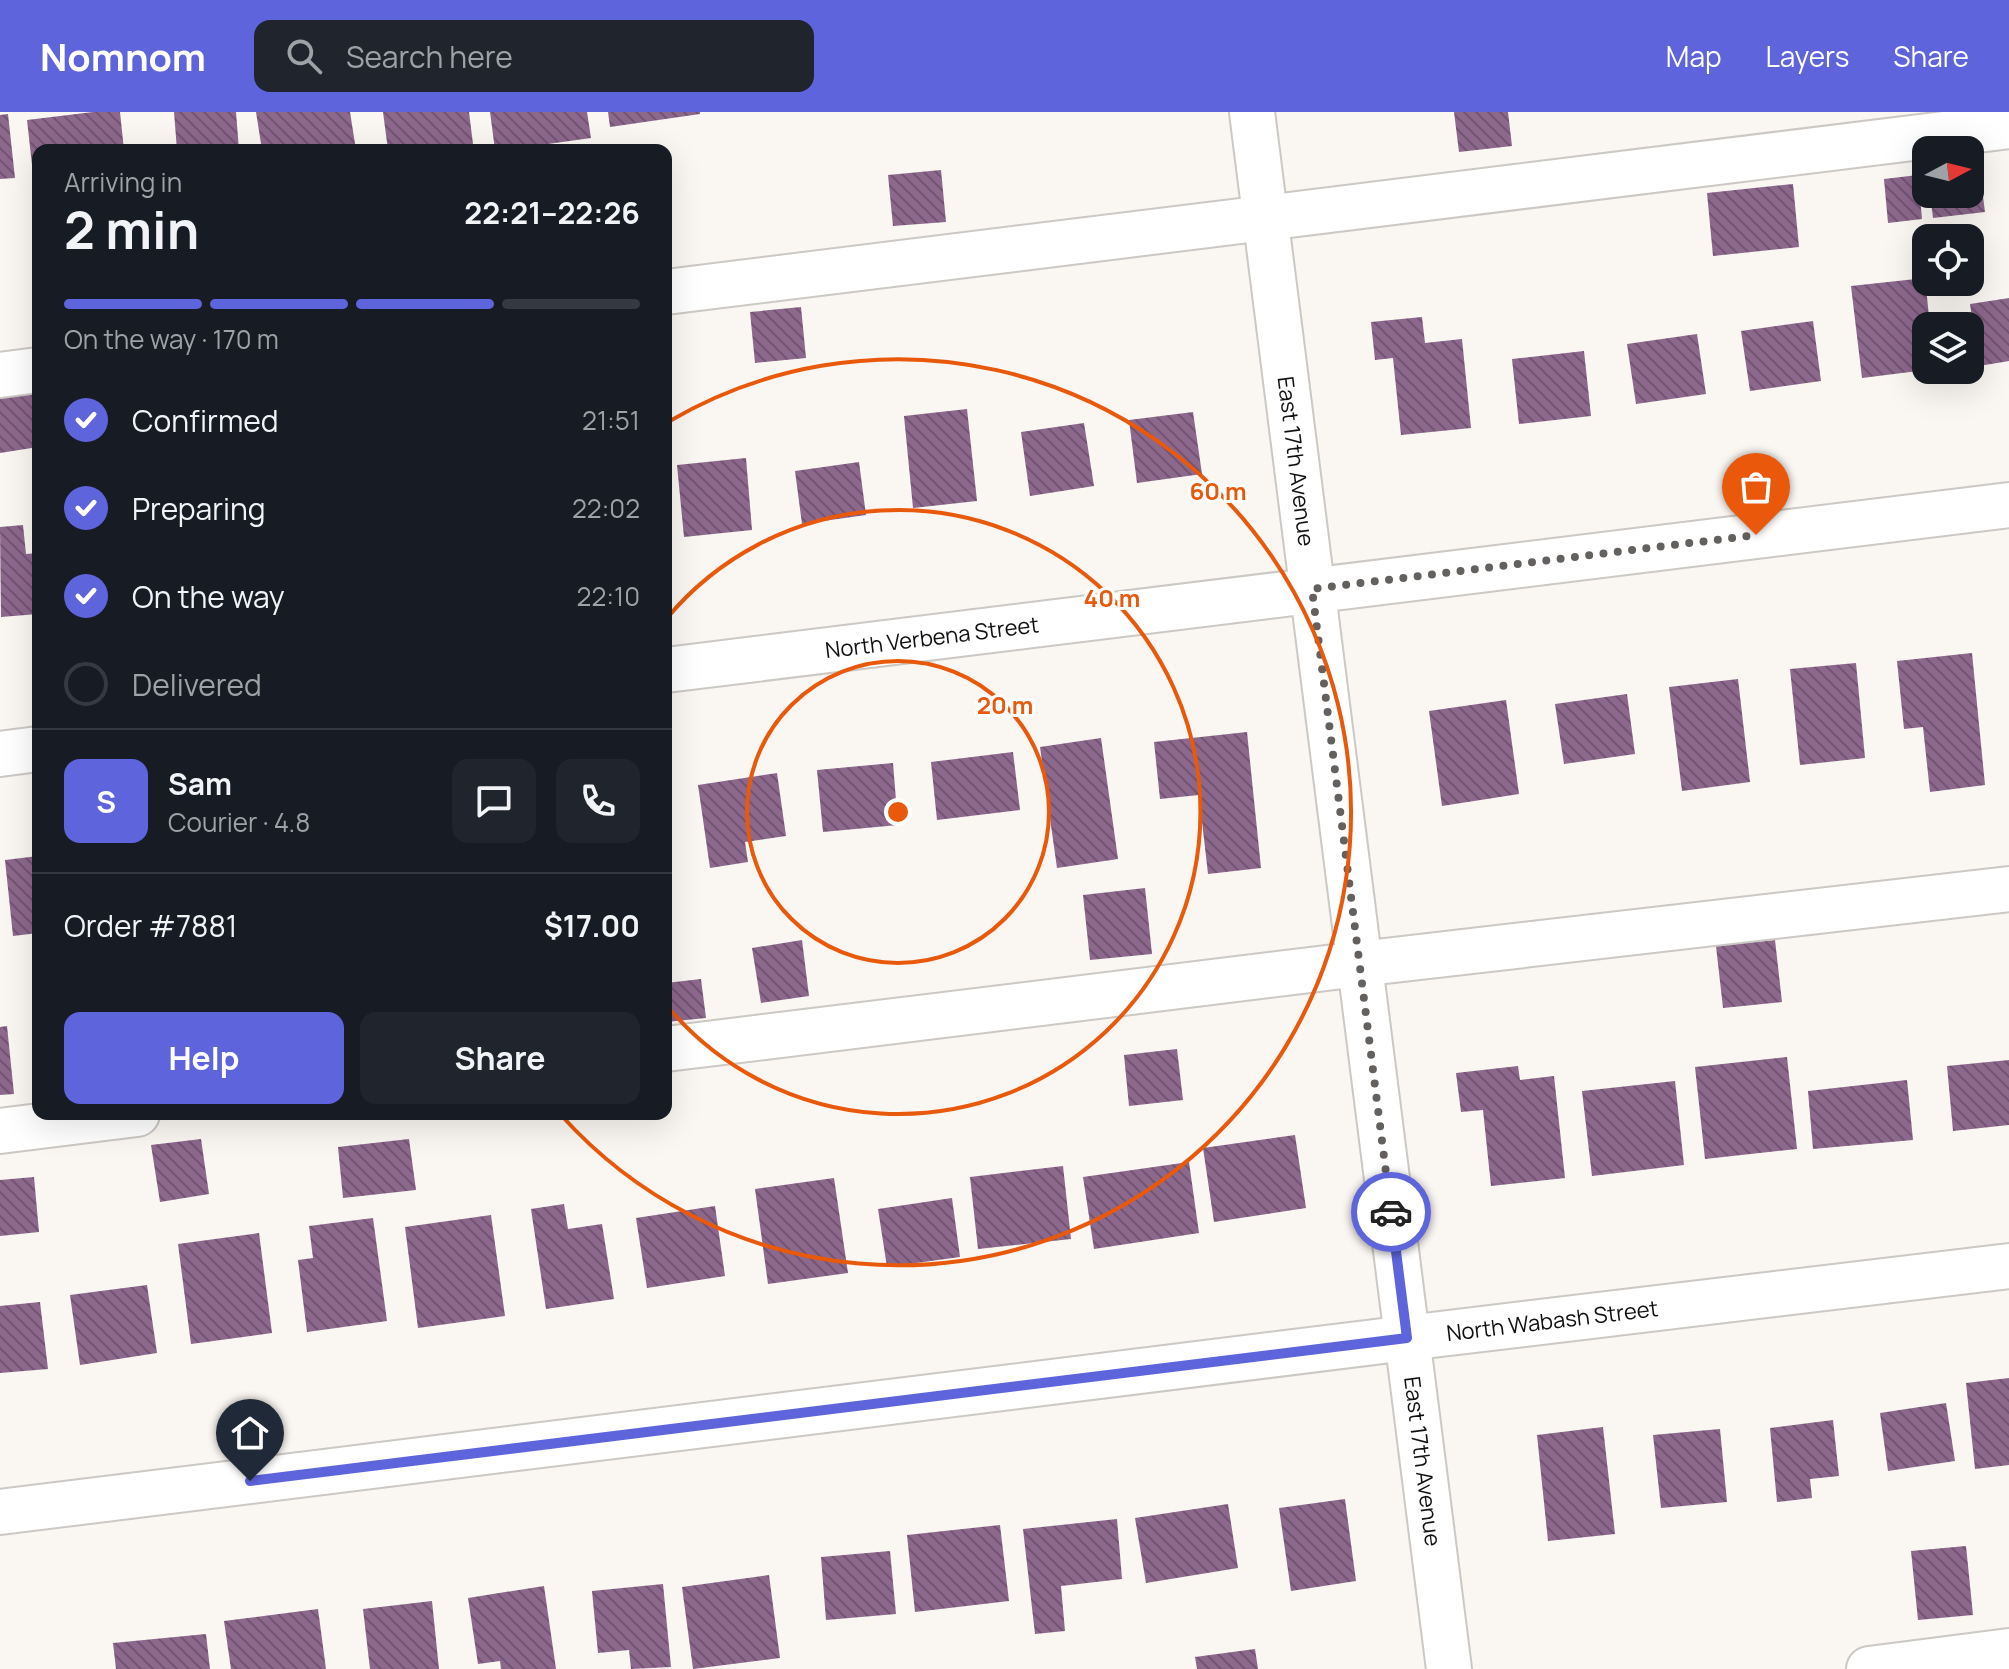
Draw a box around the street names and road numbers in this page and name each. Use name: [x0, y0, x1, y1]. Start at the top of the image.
street label: East 17th Avenue: [1271, 375, 1322, 548]
street label: North Verbena Street: [823, 609, 1041, 665]
street label: North Wabash Street: [1445, 1293, 1660, 1348]
street label: East 17th Avenue: [1397, 1375, 1448, 1548]

